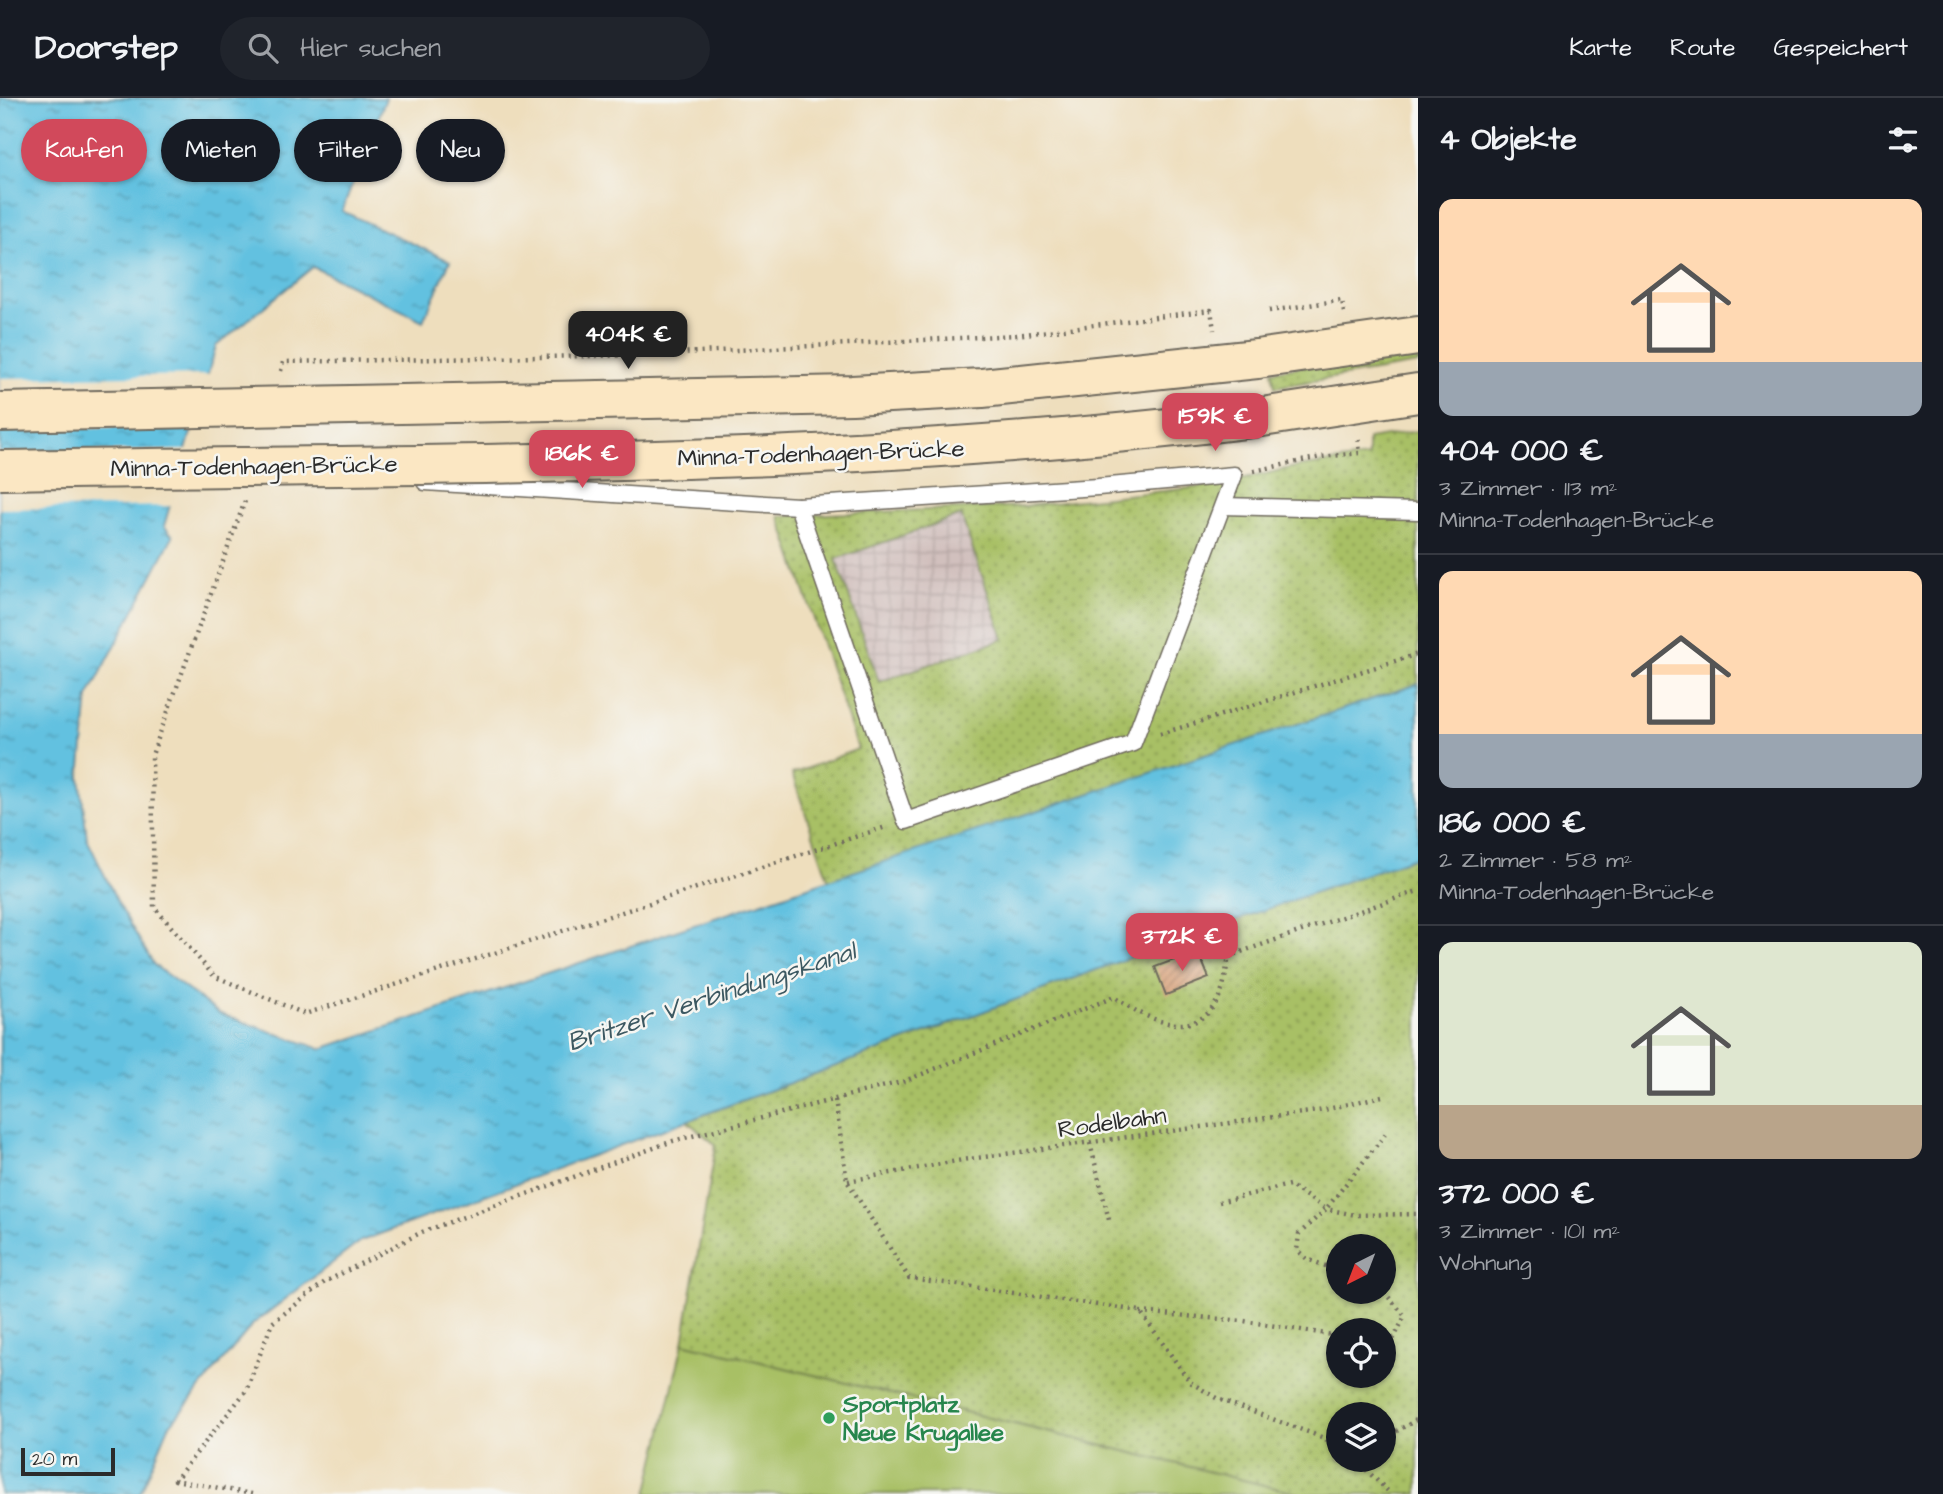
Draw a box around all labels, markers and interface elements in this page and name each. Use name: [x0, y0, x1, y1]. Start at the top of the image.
search box: [220, 17, 710, 80]
text: Doorstep: [35, 25, 178, 71]
icon: search: [244, 29, 282, 67]
text: Hier suchen: [300, 30, 441, 66]
text: Karte: [1569, 31, 1632, 65]
text: Route: [1670, 31, 1735, 65]
text: Gespeichert: [1773, 31, 1908, 65]
chip: Kaufen: [21, 119, 147, 182]
chip: Mieten: [161, 119, 280, 182]
chip: Filter: [294, 119, 402, 182]
chip: Neu: [416, 119, 505, 182]
text: 4 Objekte: [1439, 119, 1577, 161]
icon: filters: [1884, 121, 1922, 159]
icon: home: [1618, 245, 1744, 371]
pin: 404K €: [571, 312, 685, 371]
text: 404K €: [584, 318, 672, 350]
pin: 159K €: [1158, 394, 1272, 453]
text: 159K €: [1178, 400, 1252, 432]
pin: 186K €: [525, 430, 639, 490]
text: 404 000 €: [1439, 430, 1603, 472]
street label: Minna-Todenhagen-Brücke: [677, 432, 965, 477]
text: 186K €: [545, 437, 619, 469]
street label: Minna-Todenhagen-Brücke: [110, 447, 398, 488]
text: 3 Zimmer · 113 m²: [1439, 472, 1617, 504]
text: Minna-Todenhagen-Brücke: [1439, 504, 1714, 536]
icon: home: [1618, 617, 1744, 743]
text: 186 000 €: [1439, 802, 1586, 844]
text: 2 Zimmer · 58 m²: [1439, 844, 1632, 876]
text: Minna-Todenhagen-Brücke: [1439, 876, 1714, 908]
pin: 372K €: [1125, 914, 1239, 973]
text: 372K €: [1142, 920, 1222, 952]
water label: Britzer Verbindungskanal: [563, 932, 863, 1061]
icon: home: [1618, 988, 1744, 1114]
street label: Rodelbahn: [1056, 1099, 1169, 1147]
text: 372 000 €: [1439, 1173, 1595, 1215]
text: 3 Zimmer · 101 m²: [1439, 1215, 1620, 1247]
north arrow: [1326, 1234, 1396, 1304]
map controls: [1326, 1234, 1396, 1472]
text: Wohnung: [1439, 1247, 1532, 1279]
button: locate: [1326, 1318, 1396, 1388]
place label: Sportplatz Neue Krugallee: [842, 1388, 1004, 1451]
button: layers: [1326, 1402, 1396, 1472]
marker: Sportplatz Neue Krugallee: [821, 1410, 837, 1426]
scale bar: [21, 1445, 116, 1477]
text: 20 m: [32, 1446, 77, 1473]

